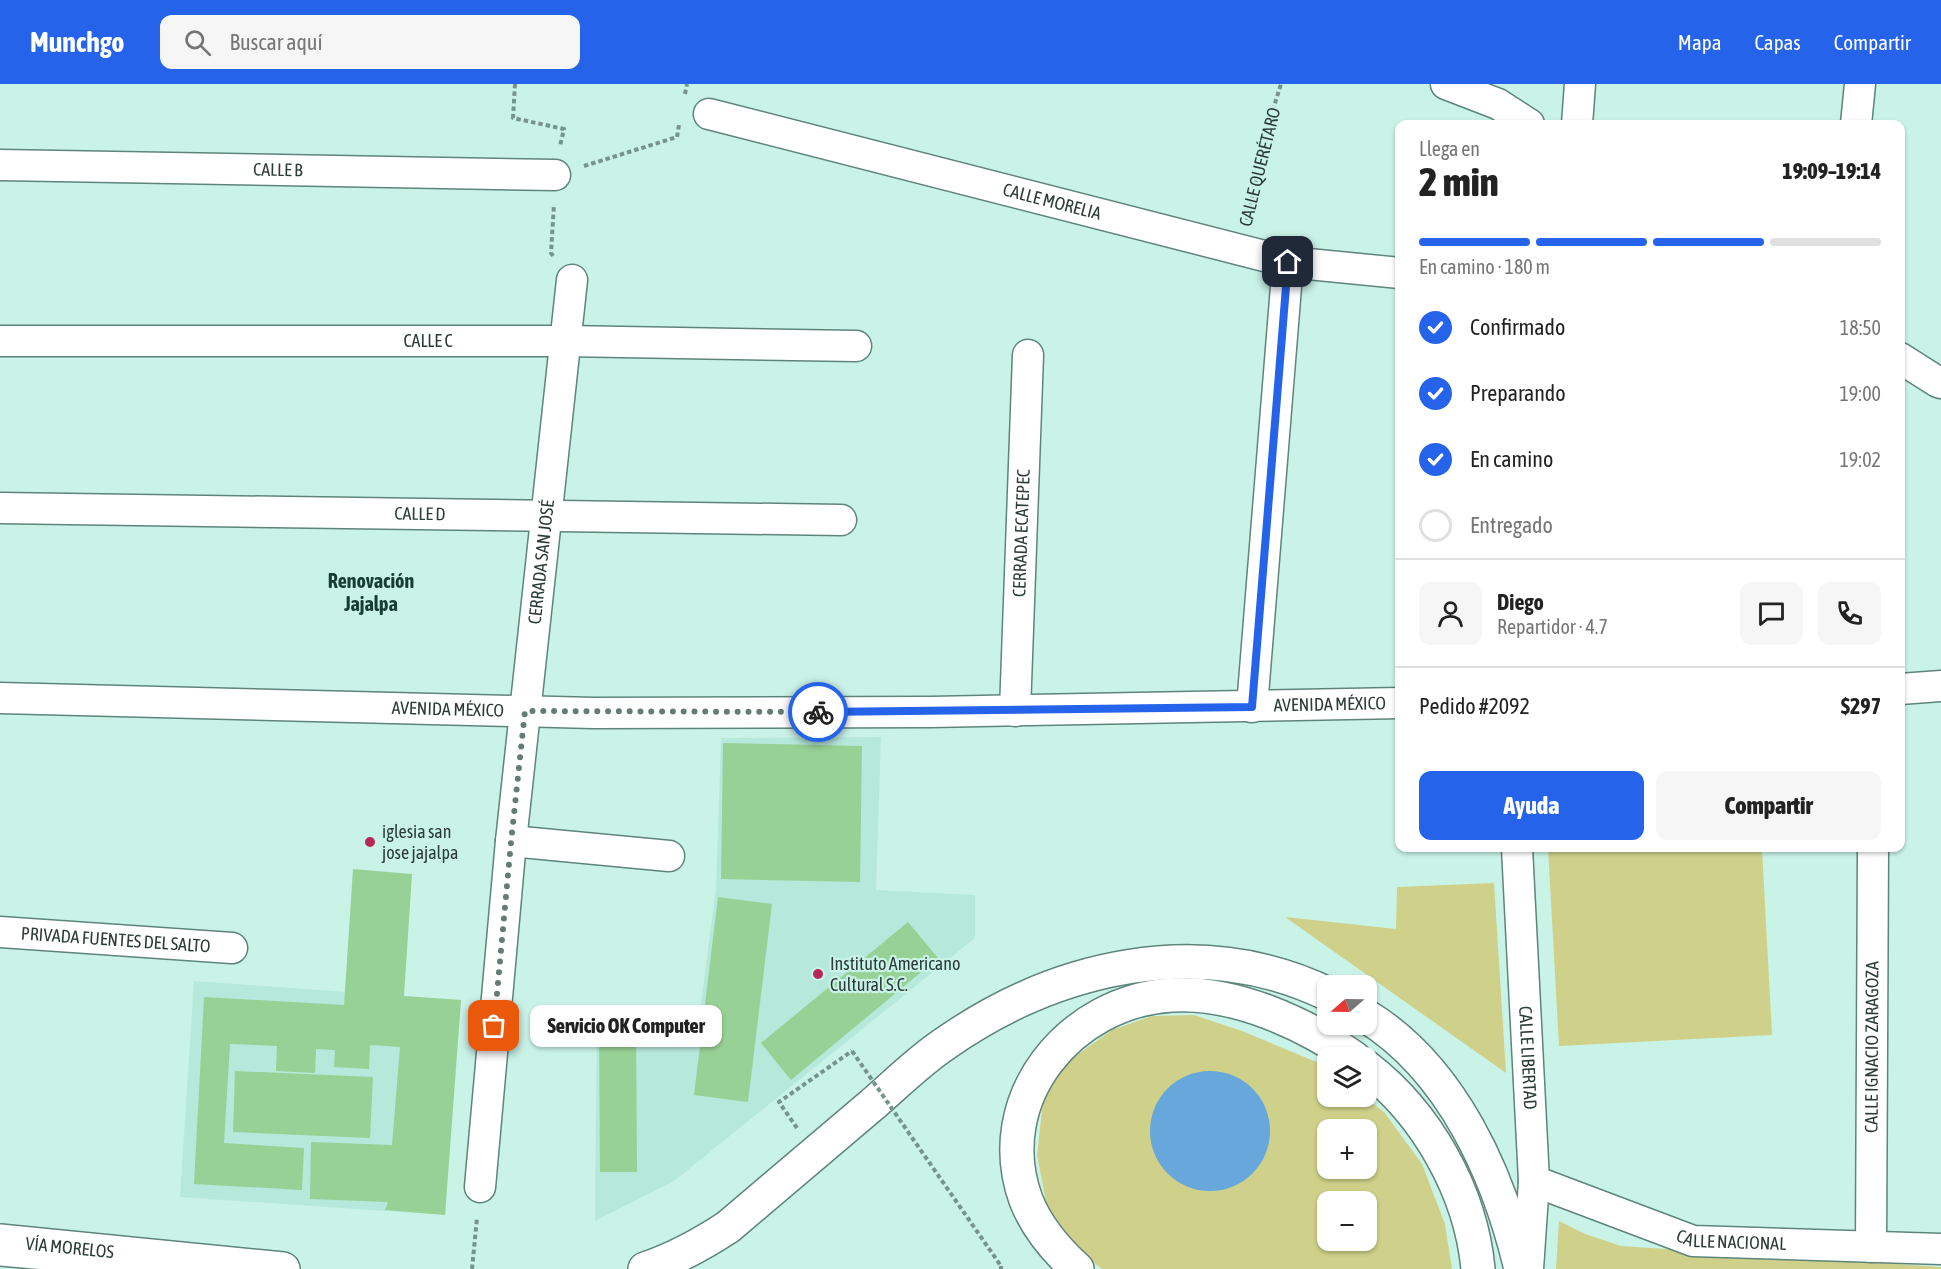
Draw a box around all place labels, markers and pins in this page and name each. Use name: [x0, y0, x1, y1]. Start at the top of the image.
pin: [1262, 236, 1313, 287]
place label: iglesia san jose jajalpa: [381, 821, 458, 863]
marker: iglesia san jose jajalpa: [363, 835, 377, 849]
place label: Instituto Americano Cultural S.C.: [830, 953, 960, 995]
marker: Instituto Americano Cultural S.C.: [811, 967, 825, 981]
pin: [468, 1000, 519, 1051]
callout: Servicio OK Computer: [530, 1005, 722, 1047]

